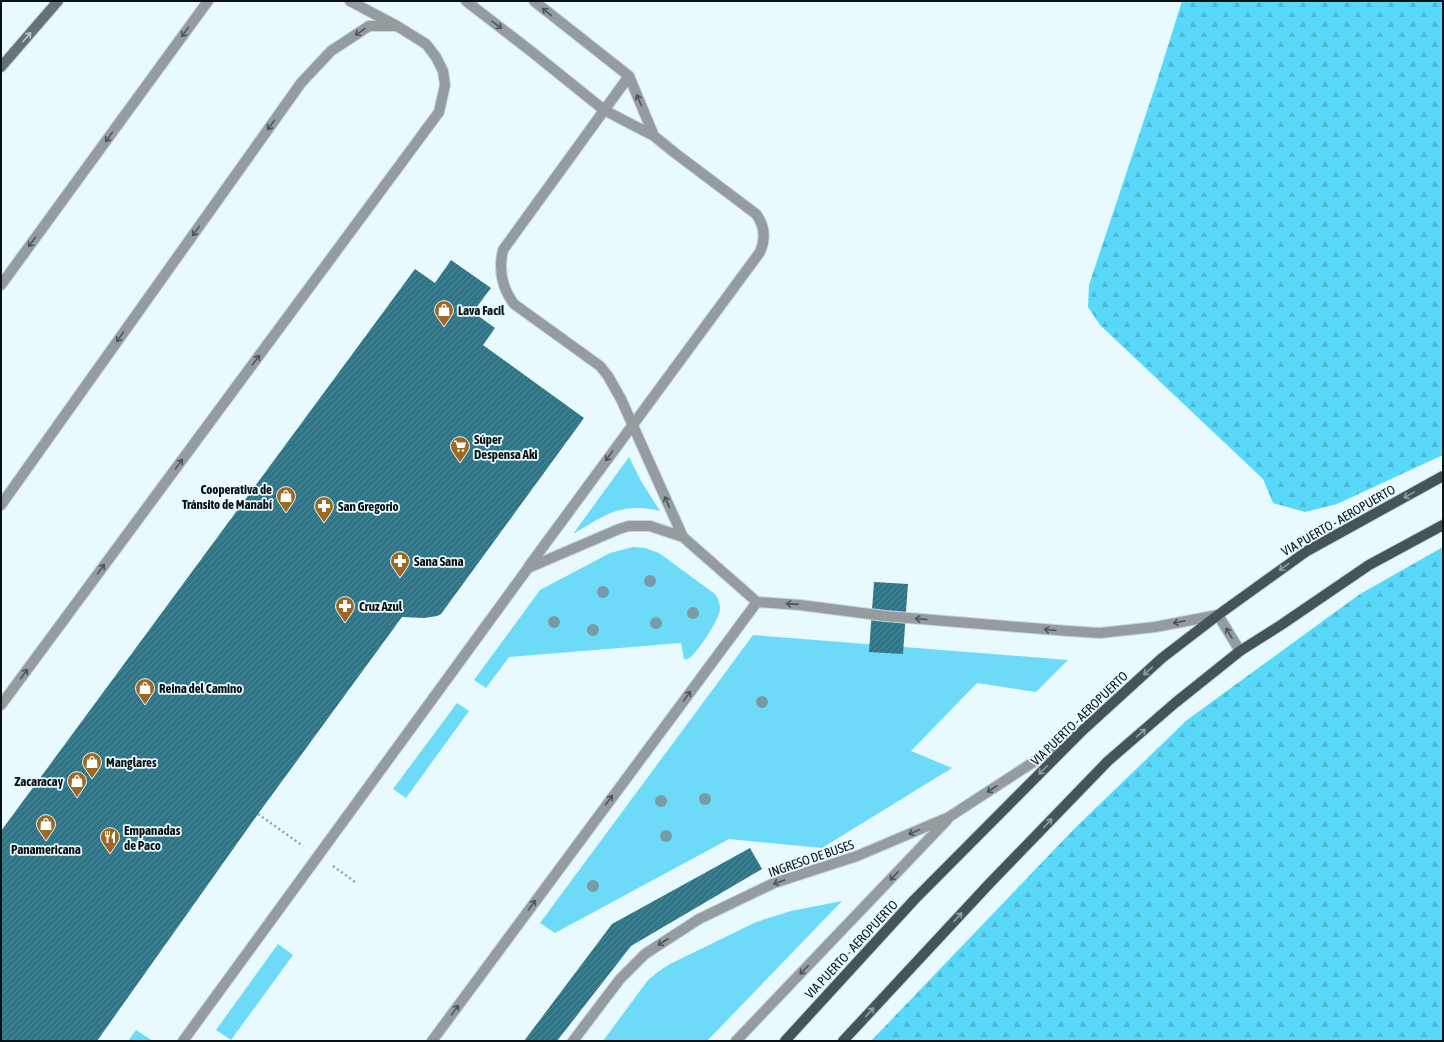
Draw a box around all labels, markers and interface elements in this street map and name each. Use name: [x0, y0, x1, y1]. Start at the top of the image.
one-way arrow: [542, 7, 552, 16]
one-way arrow: [491, 20, 502, 29]
one-way arrow: [181, 27, 189, 38]
one-way arrow: [355, 28, 366, 36]
one-way arrow: [22, 32, 31, 43]
one-way arrow: [635, 94, 642, 106]
one-way arrow: [267, 119, 275, 130]
one-way arrow: [105, 132, 113, 143]
one-way arrow: [192, 225, 200, 236]
one-way arrow: [28, 237, 36, 248]
shop icon: Lava Facil: [433, 299, 455, 327]
place label: Lava Facil: [458, 303, 505, 318]
one-way arrow: [116, 331, 124, 342]
one-way arrow: [252, 355, 260, 366]
place label: Súper Despensa Aki: [474, 432, 538, 462]
supermarket icon: Súper Despensa Aki: [449, 435, 471, 463]
one-way arrow: [605, 451, 613, 462]
one-way arrow: [175, 459, 183, 470]
place label: Cooperativa de Tránsito de Manabí: [182, 482, 272, 512]
street label: VIA PUERTO - AEROPUERTO: [1279, 482, 1398, 559]
shop icon: Cooperativa de Tránsito de Manabí: [275, 485, 297, 513]
one-way arrow: [1403, 491, 1415, 499]
pharmacy icon: San Gregorio: [313, 495, 335, 523]
one-way arrow: [663, 496, 670, 508]
place label: San Gregorio: [338, 499, 399, 514]
pharmacy icon: Sana Sana: [389, 550, 411, 578]
place label: Sana Sana: [414, 554, 464, 569]
one-way arrow: [1279, 563, 1290, 571]
one-way arrow: [97, 564, 106, 575]
pharmacy icon: Cruz Azul: [334, 595, 356, 623]
place label: Cruz Azul: [359, 599, 403, 614]
one-way arrow: [786, 601, 799, 608]
one-way arrow: [915, 615, 928, 622]
one-way arrow: [1173, 618, 1186, 626]
one-way arrow: [1044, 626, 1057, 633]
one-way arrow: [1224, 627, 1232, 639]
one-way arrow: [1143, 666, 1153, 675]
one-way arrow: [20, 668, 28, 679]
street label: VIA PUERTO - AEROPUERTO: [1028, 668, 1131, 768]
shop icon: Reina del Camino: [134, 677, 156, 705]
place label: Reina del Camino: [159, 681, 242, 696]
one-way arrow: [682, 691, 691, 702]
one-way arrow: [1136, 728, 1146, 737]
shop icon: Manglares: [81, 751, 103, 779]
place label: Manglares: [106, 755, 157, 770]
one-way arrow: [1038, 765, 1048, 775]
shop icon: Zacaracay: [66, 770, 88, 798]
place label: Zacaracay: [14, 774, 64, 789]
one-way arrow: [986, 785, 997, 794]
one-way arrow: [605, 795, 614, 806]
shop icon: Panamericana: [35, 813, 57, 841]
one-way arrow: [1043, 818, 1053, 828]
place label: Empanadas de Paco: [124, 823, 181, 853]
restaurant icon: Empanadas de Paco: [99, 826, 121, 854]
one-way arrow: [908, 829, 920, 837]
street label: INGRESO DE BUSES: [766, 837, 856, 880]
place label: Panamericana: [11, 842, 81, 857]
one-way arrow: [889, 871, 898, 881]
one-way arrow: [772, 879, 785, 886]
street label: VIA PUERTO - AEROPUERTO: [802, 897, 901, 1002]
one-way arrow: [528, 900, 536, 911]
one-way arrow: [954, 912, 963, 922]
one-way arrow: [658, 938, 669, 946]
one-way arrow: [799, 965, 809, 975]
one-way arrow: [451, 1004, 459, 1015]
one-way arrow: [865, 1008, 874, 1018]

